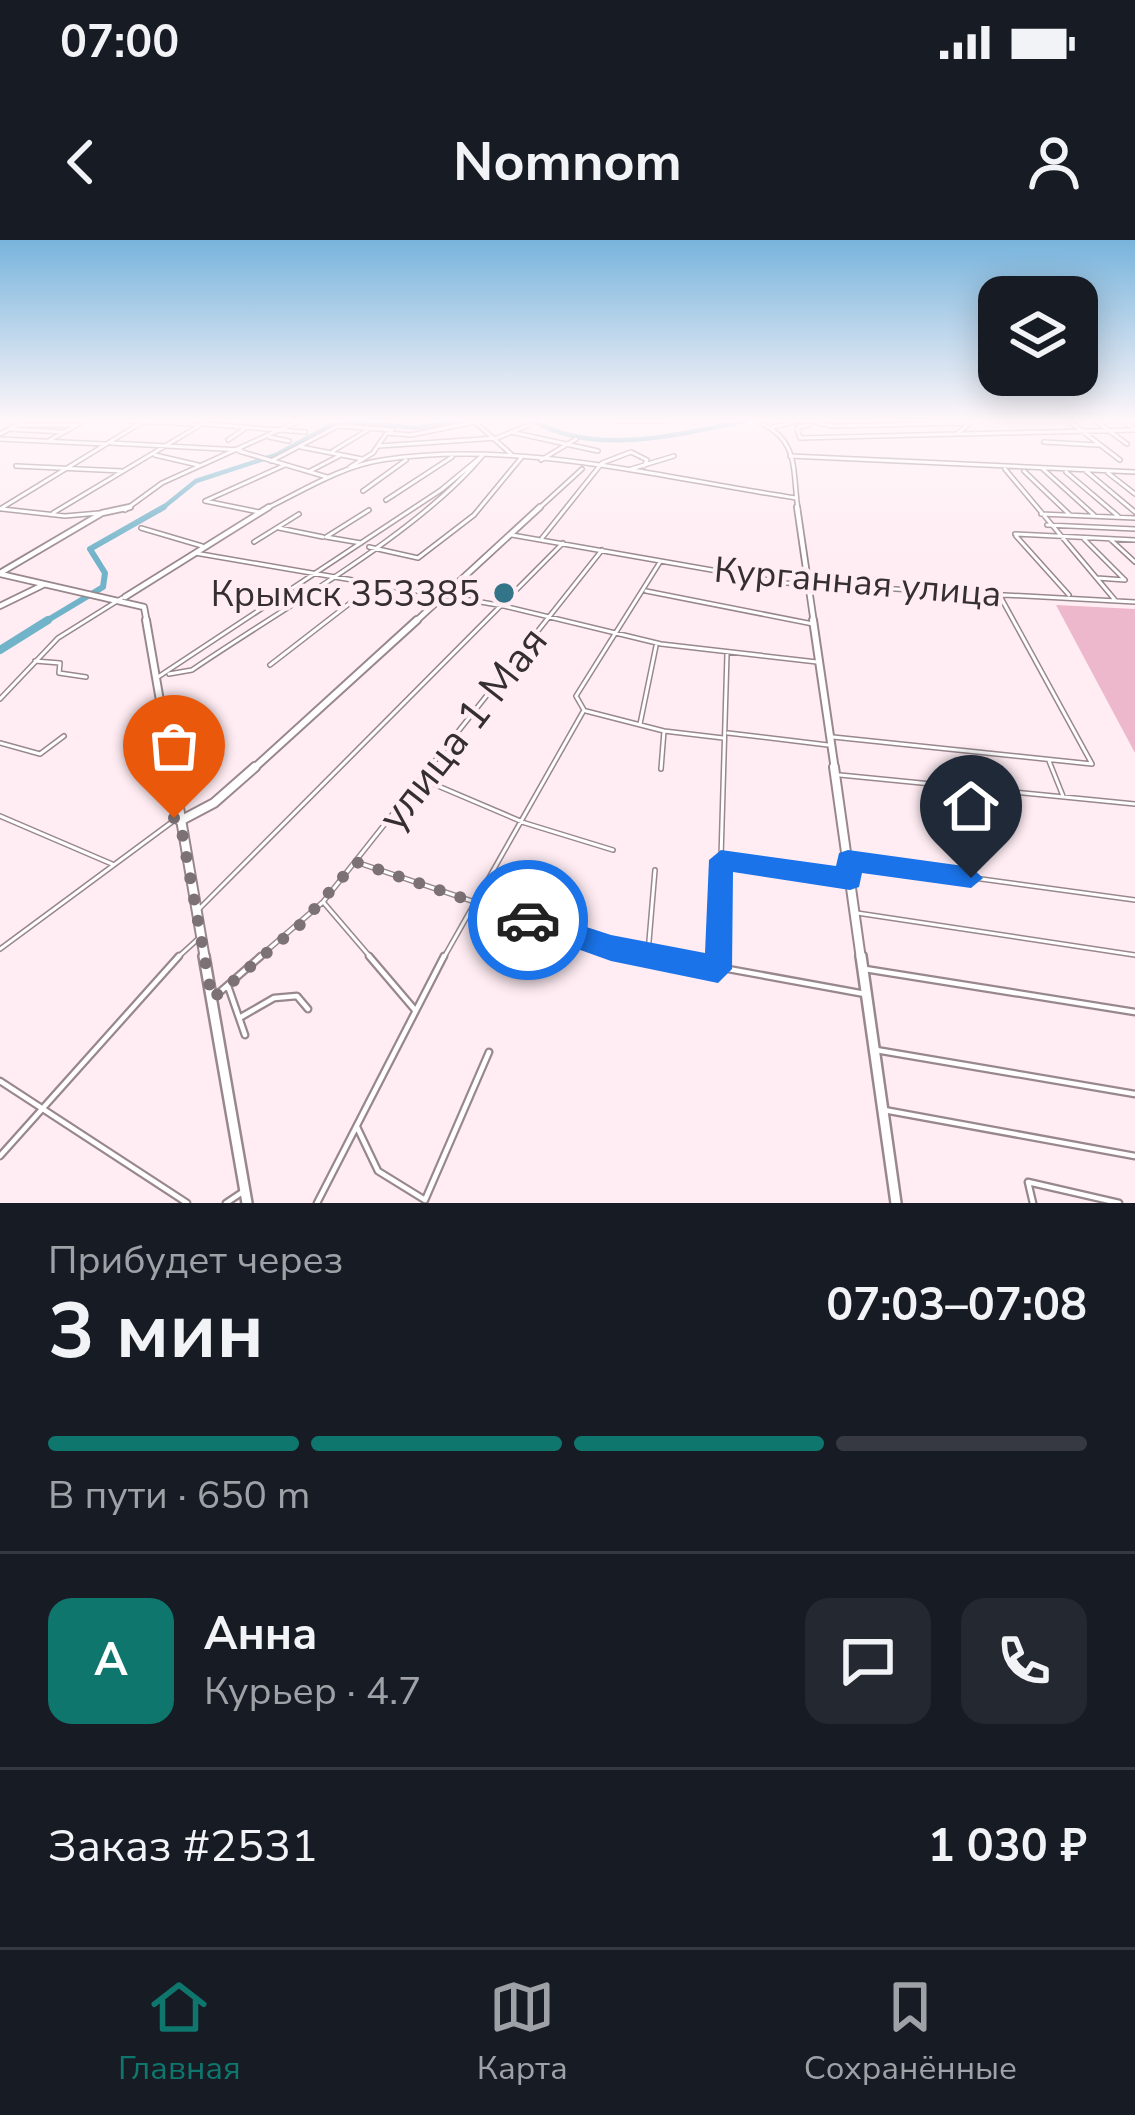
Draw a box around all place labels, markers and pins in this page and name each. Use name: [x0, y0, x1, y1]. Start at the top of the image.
place label: Крымск 353385: [211, 570, 480, 619]
marker: Крымск 353385: [491, 580, 517, 606]
pin: [123, 695, 225, 818]
pin: [920, 755, 1022, 878]

